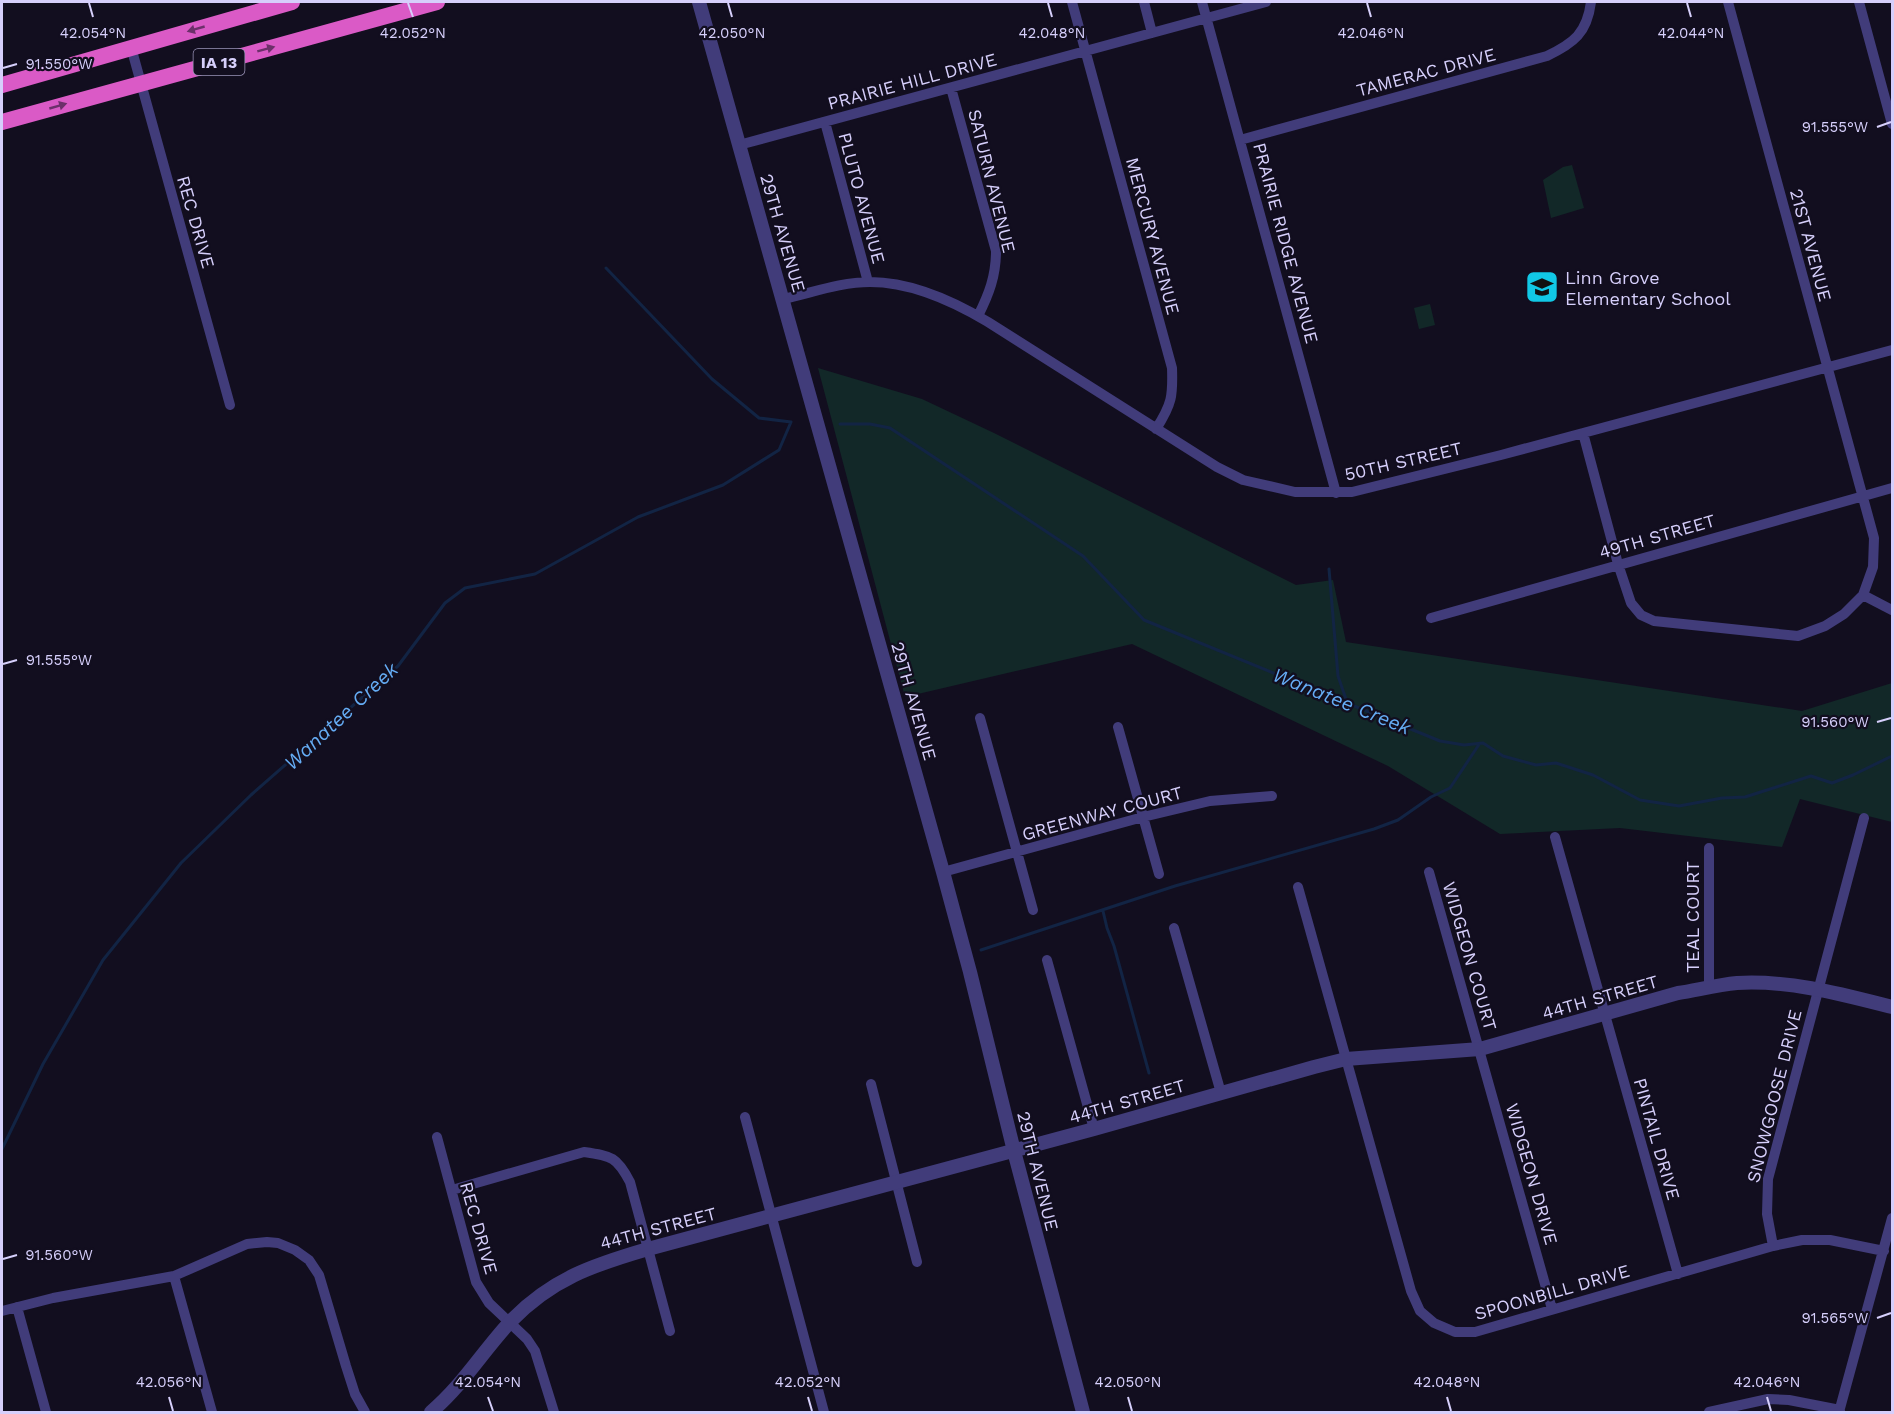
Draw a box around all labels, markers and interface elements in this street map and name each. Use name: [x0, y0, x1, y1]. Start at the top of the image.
text: 42.054°N: [60, 24, 126, 42]
text: 42.052°N: [380, 24, 446, 42]
text: 42.050°N: [699, 24, 765, 42]
text: 42.048°N: [1018, 24, 1086, 42]
text: 42.046°N: [1337, 24, 1405, 42]
text: 42.044°N: [1657, 24, 1725, 42]
one-way arrow: [187, 25, 205, 34]
one-way arrow: [257, 43, 275, 53]
street label: TAMERAC DRIVE: [1354, 43, 1498, 101]
street label: PRAIRIE HILL DRIVE: [825, 48, 999, 114]
road number: IA 13: [194, 49, 244, 75]
text: 91.550°W: [25, 55, 93, 73]
one-way arrow: [49, 101, 67, 111]
street label: SATURN AVENUE: [964, 107, 1020, 255]
text: 91.555°W: [1802, 118, 1868, 136]
street label: PLUTO AVENUE: [834, 130, 890, 266]
street label: PRAIRIE RIDGE AVENUE: [1249, 140, 1323, 346]
street label: MERCURY AVENUE: [1122, 155, 1184, 317]
street label: 29TH AVENUE: [756, 171, 810, 295]
street label: REC DRIVE: [173, 173, 219, 271]
street label: 21ST AVENUE: [1786, 186, 1836, 304]
place label: Linn Grove Elementary School: [1565, 267, 1731, 309]
school or university icon: Linn Grove Elementary School: [1524, 269, 1560, 305]
street label: 50TH STREET: [1342, 437, 1464, 485]
street label: 49TH STREET: [1597, 509, 1718, 563]
street label: 29TH AVENUE: [887, 639, 941, 763]
text: 91.555°W: [26, 651, 92, 669]
water label: Wanatee Creek: [279, 656, 404, 775]
water label: Wanatee Creek: [1269, 662, 1416, 740]
text: 91.560°W: [1801, 713, 1869, 731]
street label: GREENWAY COURT: [1020, 781, 1185, 845]
street label: TEAL COURT: [1682, 861, 1703, 973]
street label: WIDGEON COURT: [1439, 879, 1501, 1033]
street label: 44TH STREET: [1540, 970, 1660, 1024]
street label: SNOWGOOSE DRIVE: [1742, 1007, 1806, 1185]
street label: 44TH STREET: [1067, 1074, 1187, 1128]
street label: PINTAIL DRIVE: [1630, 1076, 1684, 1202]
street label: WIDGEON DRIVE: [1502, 1101, 1562, 1247]
street label: 29TH AVENUE: [1013, 1109, 1063, 1233]
street label: REC DRIVE: [456, 1179, 502, 1277]
street label: 44TH STREET: [598, 1202, 719, 1254]
text: 91.560°W: [25, 1246, 93, 1264]
street label: SPOONBILL DRIVE: [1472, 1260, 1632, 1324]
text: 91.565°W: [1802, 1309, 1869, 1327]
text: 42.056°N: [136, 1373, 202, 1391]
text: 42.054°N: [455, 1373, 521, 1391]
text: 42.052°N: [775, 1373, 841, 1391]
text: 42.050°N: [1095, 1373, 1161, 1391]
text: 42.048°N: [1413, 1373, 1481, 1391]
text: 42.046°N: [1733, 1373, 1801, 1391]

